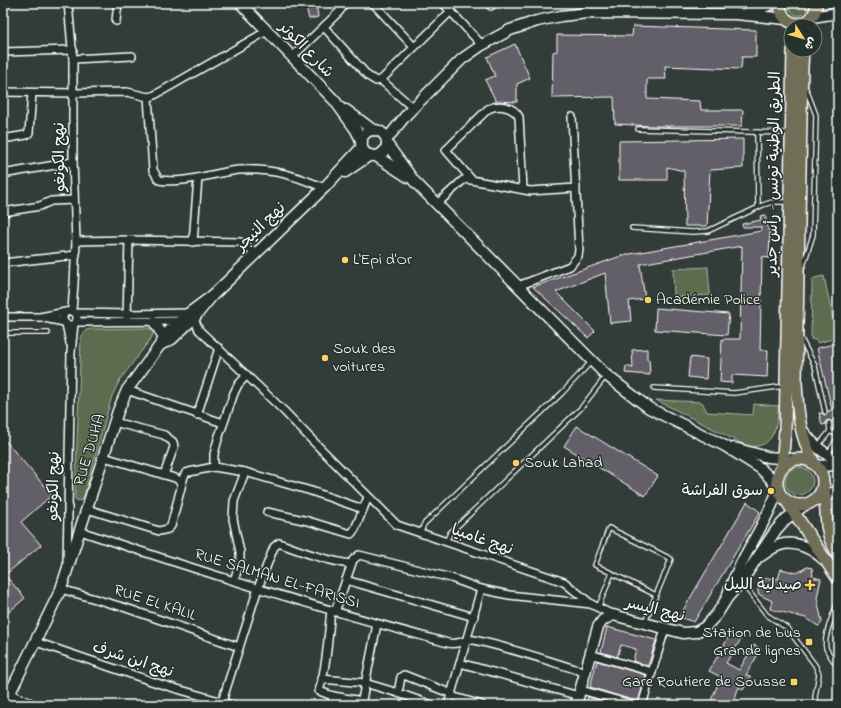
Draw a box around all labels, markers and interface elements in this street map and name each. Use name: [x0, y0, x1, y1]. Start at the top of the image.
street label: شارع الكوثر: [271, 15, 339, 84]
north arrow: [783, 18, 823, 58]
text: ش: [800, 34, 820, 53]
street label: الطريق الوطنية تونس - رأس جدير: [760, 71, 788, 279]
street label: نهج الكونغو: [47, 122, 73, 193]
street label: نهج النيجر: [229, 197, 292, 259]
place label: L'Epi d'Or: [353, 248, 412, 272]
marker: L'Epi d'Or: [340, 255, 350, 265]
place label: Académie Police: [656, 288, 761, 312]
marker: Académie Police: [643, 295, 653, 305]
place label: Souk des voitures: [333, 337, 396, 379]
marker: Souk des voitures: [320, 353, 330, 363]
street label: RUE DUHA: [68, 411, 112, 489]
street label: نهج الكونغو: [41, 451, 67, 522]
place label: Souk Lahad: [524, 451, 603, 475]
marker: Souk Lahad: [511, 458, 521, 468]
place label: سوق الفراشة: [682, 479, 763, 503]
marker: سوق الفراشة: [766, 486, 776, 496]
street label: نهج غامبيا: [448, 518, 516, 562]
street label: RUE SALMAN EL-FARISSI: [191, 542, 363, 616]
place label: صيدلية الليل: [724, 573, 802, 597]
street label: RUE EL KALIL: [111, 578, 199, 628]
marker: صيدلية الليل: [805, 580, 815, 590]
street label: نهج اليسر: [621, 591, 687, 629]
place label: Station de bus Grande lignes: [702, 621, 801, 663]
street label: نهج ابن شرف: [89, 636, 177, 684]
marker: Station de bus Grande lignes: [804, 637, 814, 647]
place label: Gare Routiere de Sousse: [622, 670, 787, 694]
marker: Gare Routiere de Sousse: [789, 677, 799, 687]

